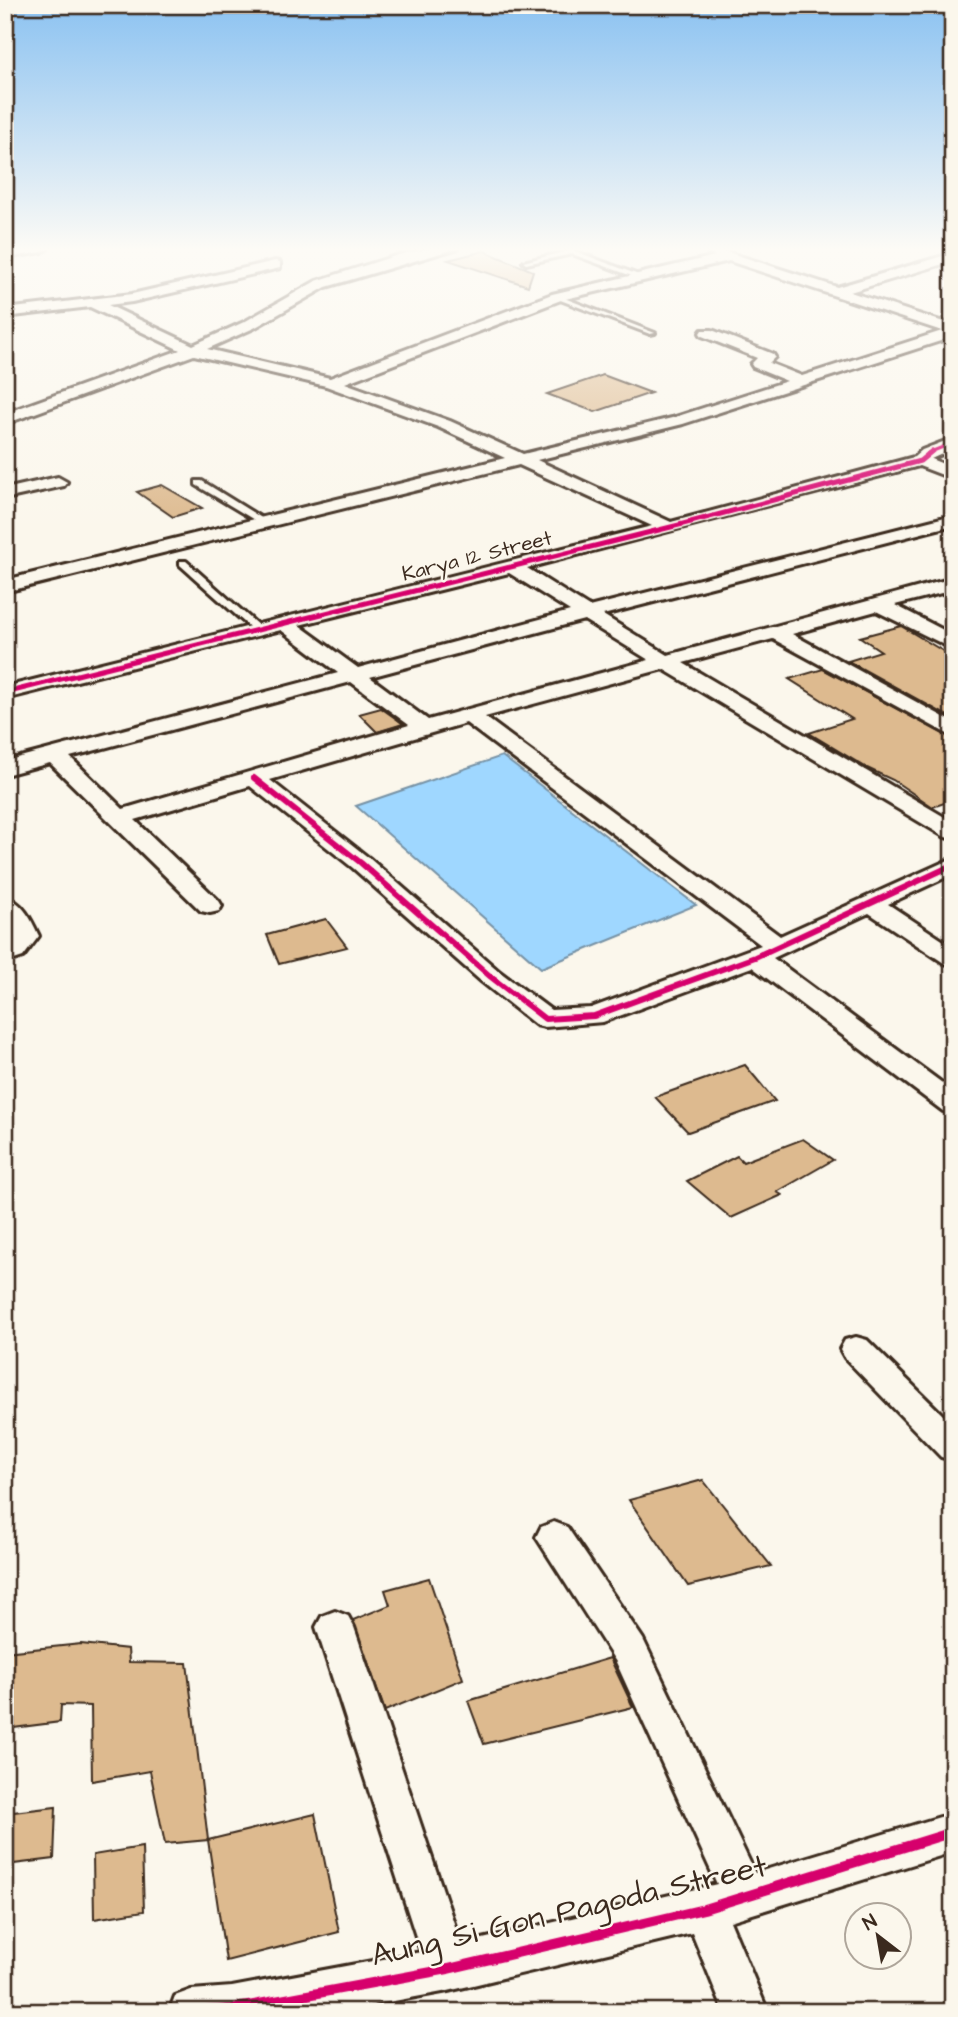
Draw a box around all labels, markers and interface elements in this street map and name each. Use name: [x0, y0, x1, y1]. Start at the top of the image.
street label: Karya 12 Street: [399, 523, 556, 591]
street label: Aung Si Gon Pagoda Street: [367, 1844, 771, 1978]
north arrow: [842, 1902, 912, 1972]
text: N: [858, 1908, 882, 1937]

